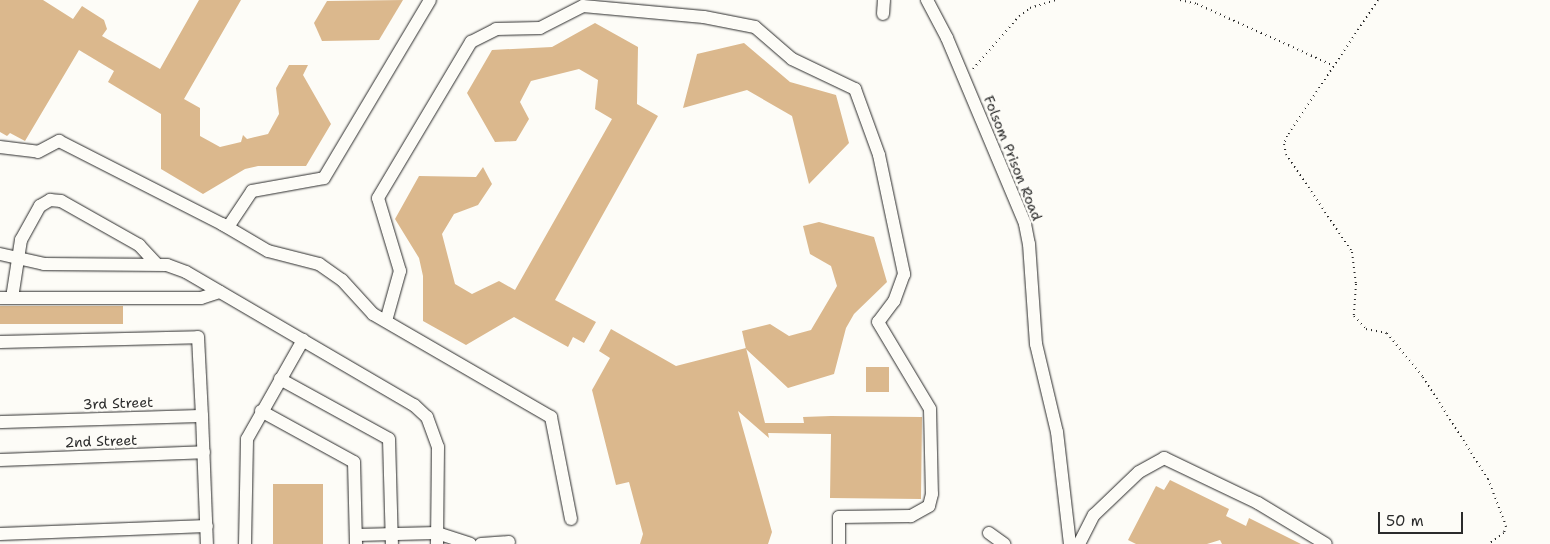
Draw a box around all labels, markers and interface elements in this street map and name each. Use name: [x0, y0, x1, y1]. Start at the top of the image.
street label: Folsom Prison Road: [980, 93, 1046, 223]
street label: 3rd Street: [83, 393, 153, 413]
street label: 2nd Street: [64, 431, 138, 451]
scale bar: [1380, 502, 1465, 534]
text: 50 m: [1386, 511, 1424, 531]

